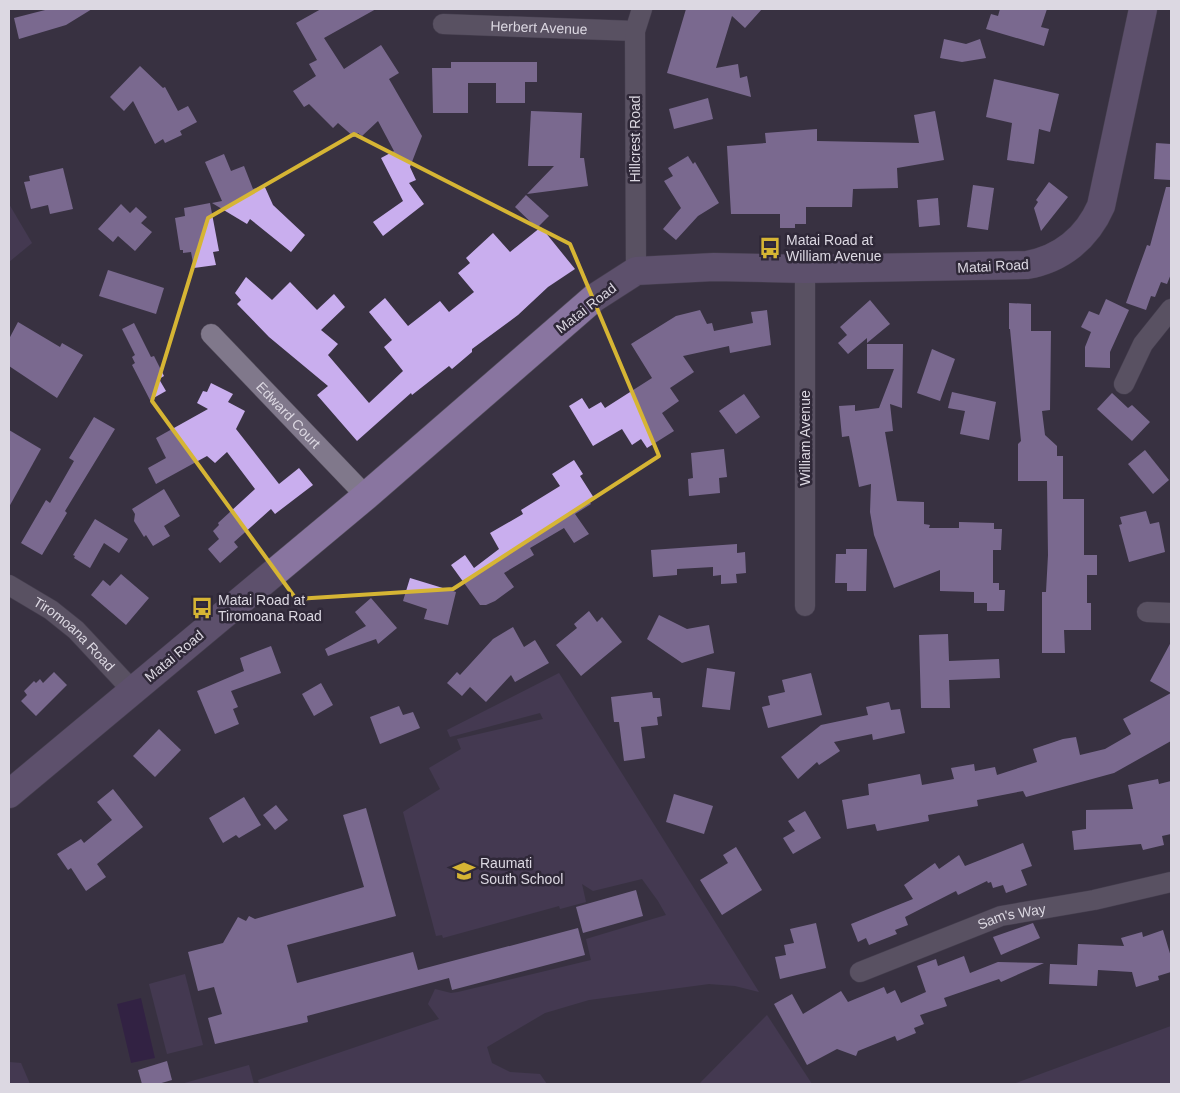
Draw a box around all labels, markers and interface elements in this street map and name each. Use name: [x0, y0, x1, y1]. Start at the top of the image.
street label: Herbert Avenue: [490, 18, 588, 37]
street label: Hillcrest Road: [627, 95, 643, 183]
place label: Matai Road at William Avenue: [786, 232, 882, 264]
bus stop icon: Matai Road at William Avenue: [757, 235, 783, 261]
street label: Matai Road: [957, 256, 1029, 276]
street label: Matai Road: [553, 280, 619, 336]
street label: Edward Court: [253, 378, 324, 451]
street label: William Avenue: [797, 390, 813, 486]
place label: Matai Road at Tiromoana Road: [218, 592, 322, 624]
street label: Tiromoana Road: [31, 593, 118, 674]
bus stop icon: Matai Road at Tiromoana Road: [189, 595, 215, 621]
street label: Matai Road: [141, 627, 207, 685]
place label: Raumati South School: [480, 855, 563, 887]
school or university icon: Raumati South School: [451, 858, 477, 884]
street label: Sam's Way: [975, 900, 1047, 933]

